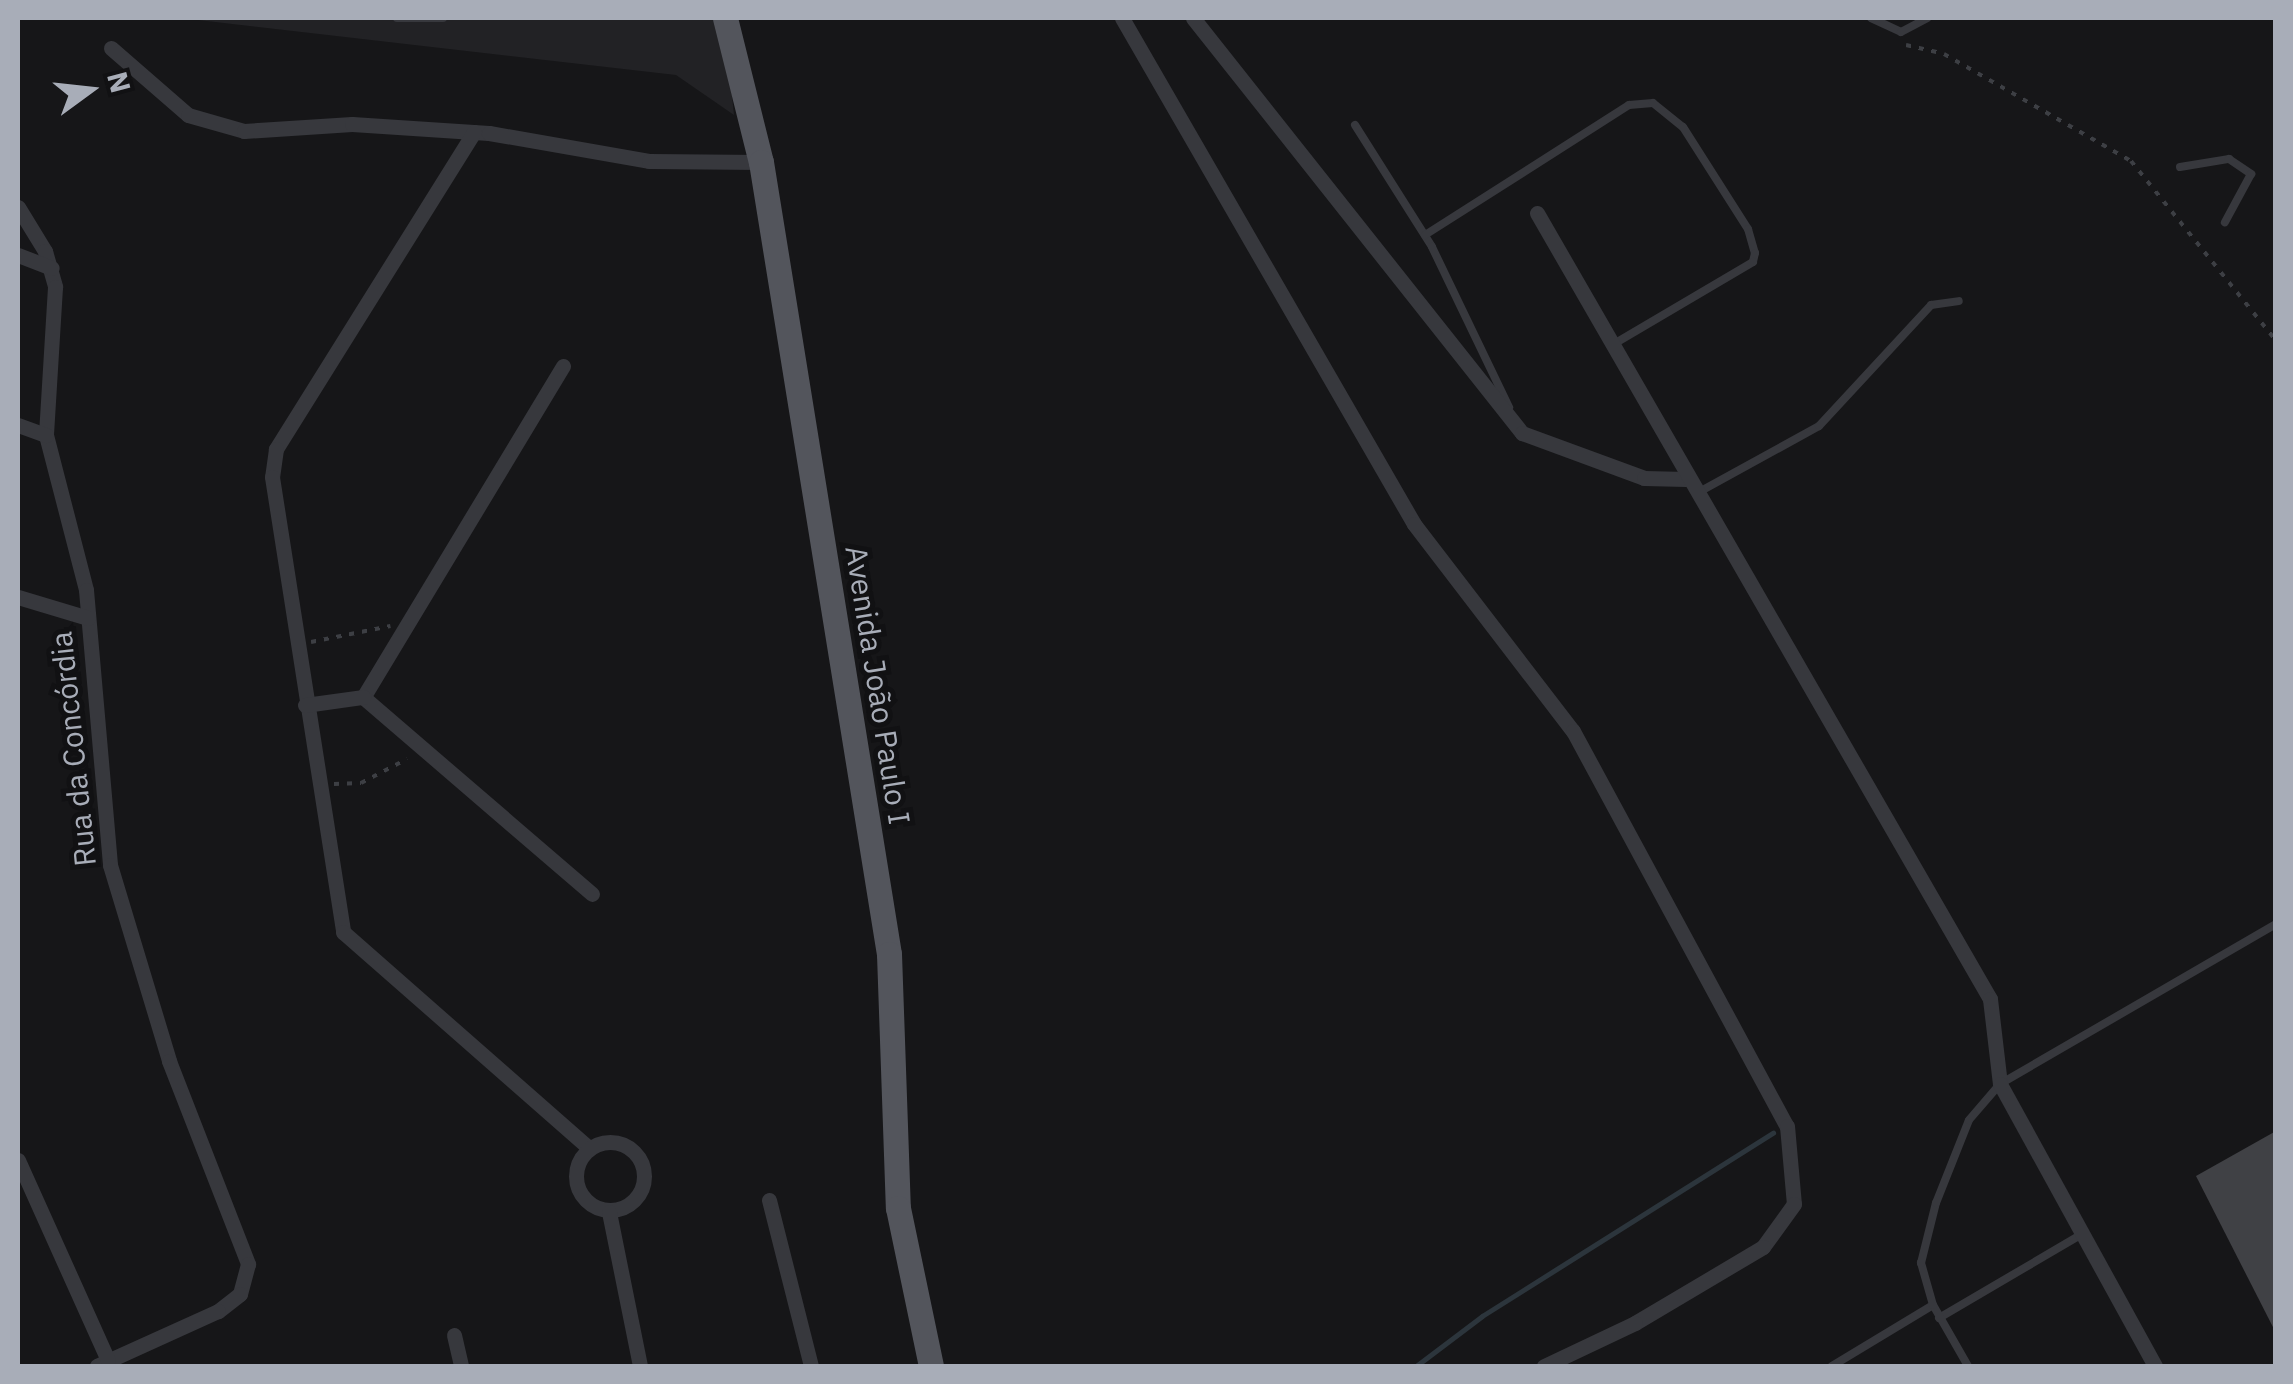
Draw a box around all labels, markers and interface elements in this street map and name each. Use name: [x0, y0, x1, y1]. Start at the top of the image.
north arrow: [40, 40, 140, 140]
text: N: [99, 68, 140, 97]
street label: Avenida João Paulo I: [838, 543, 918, 827]
street label: Rua da Concórdia: [43, 630, 103, 868]

